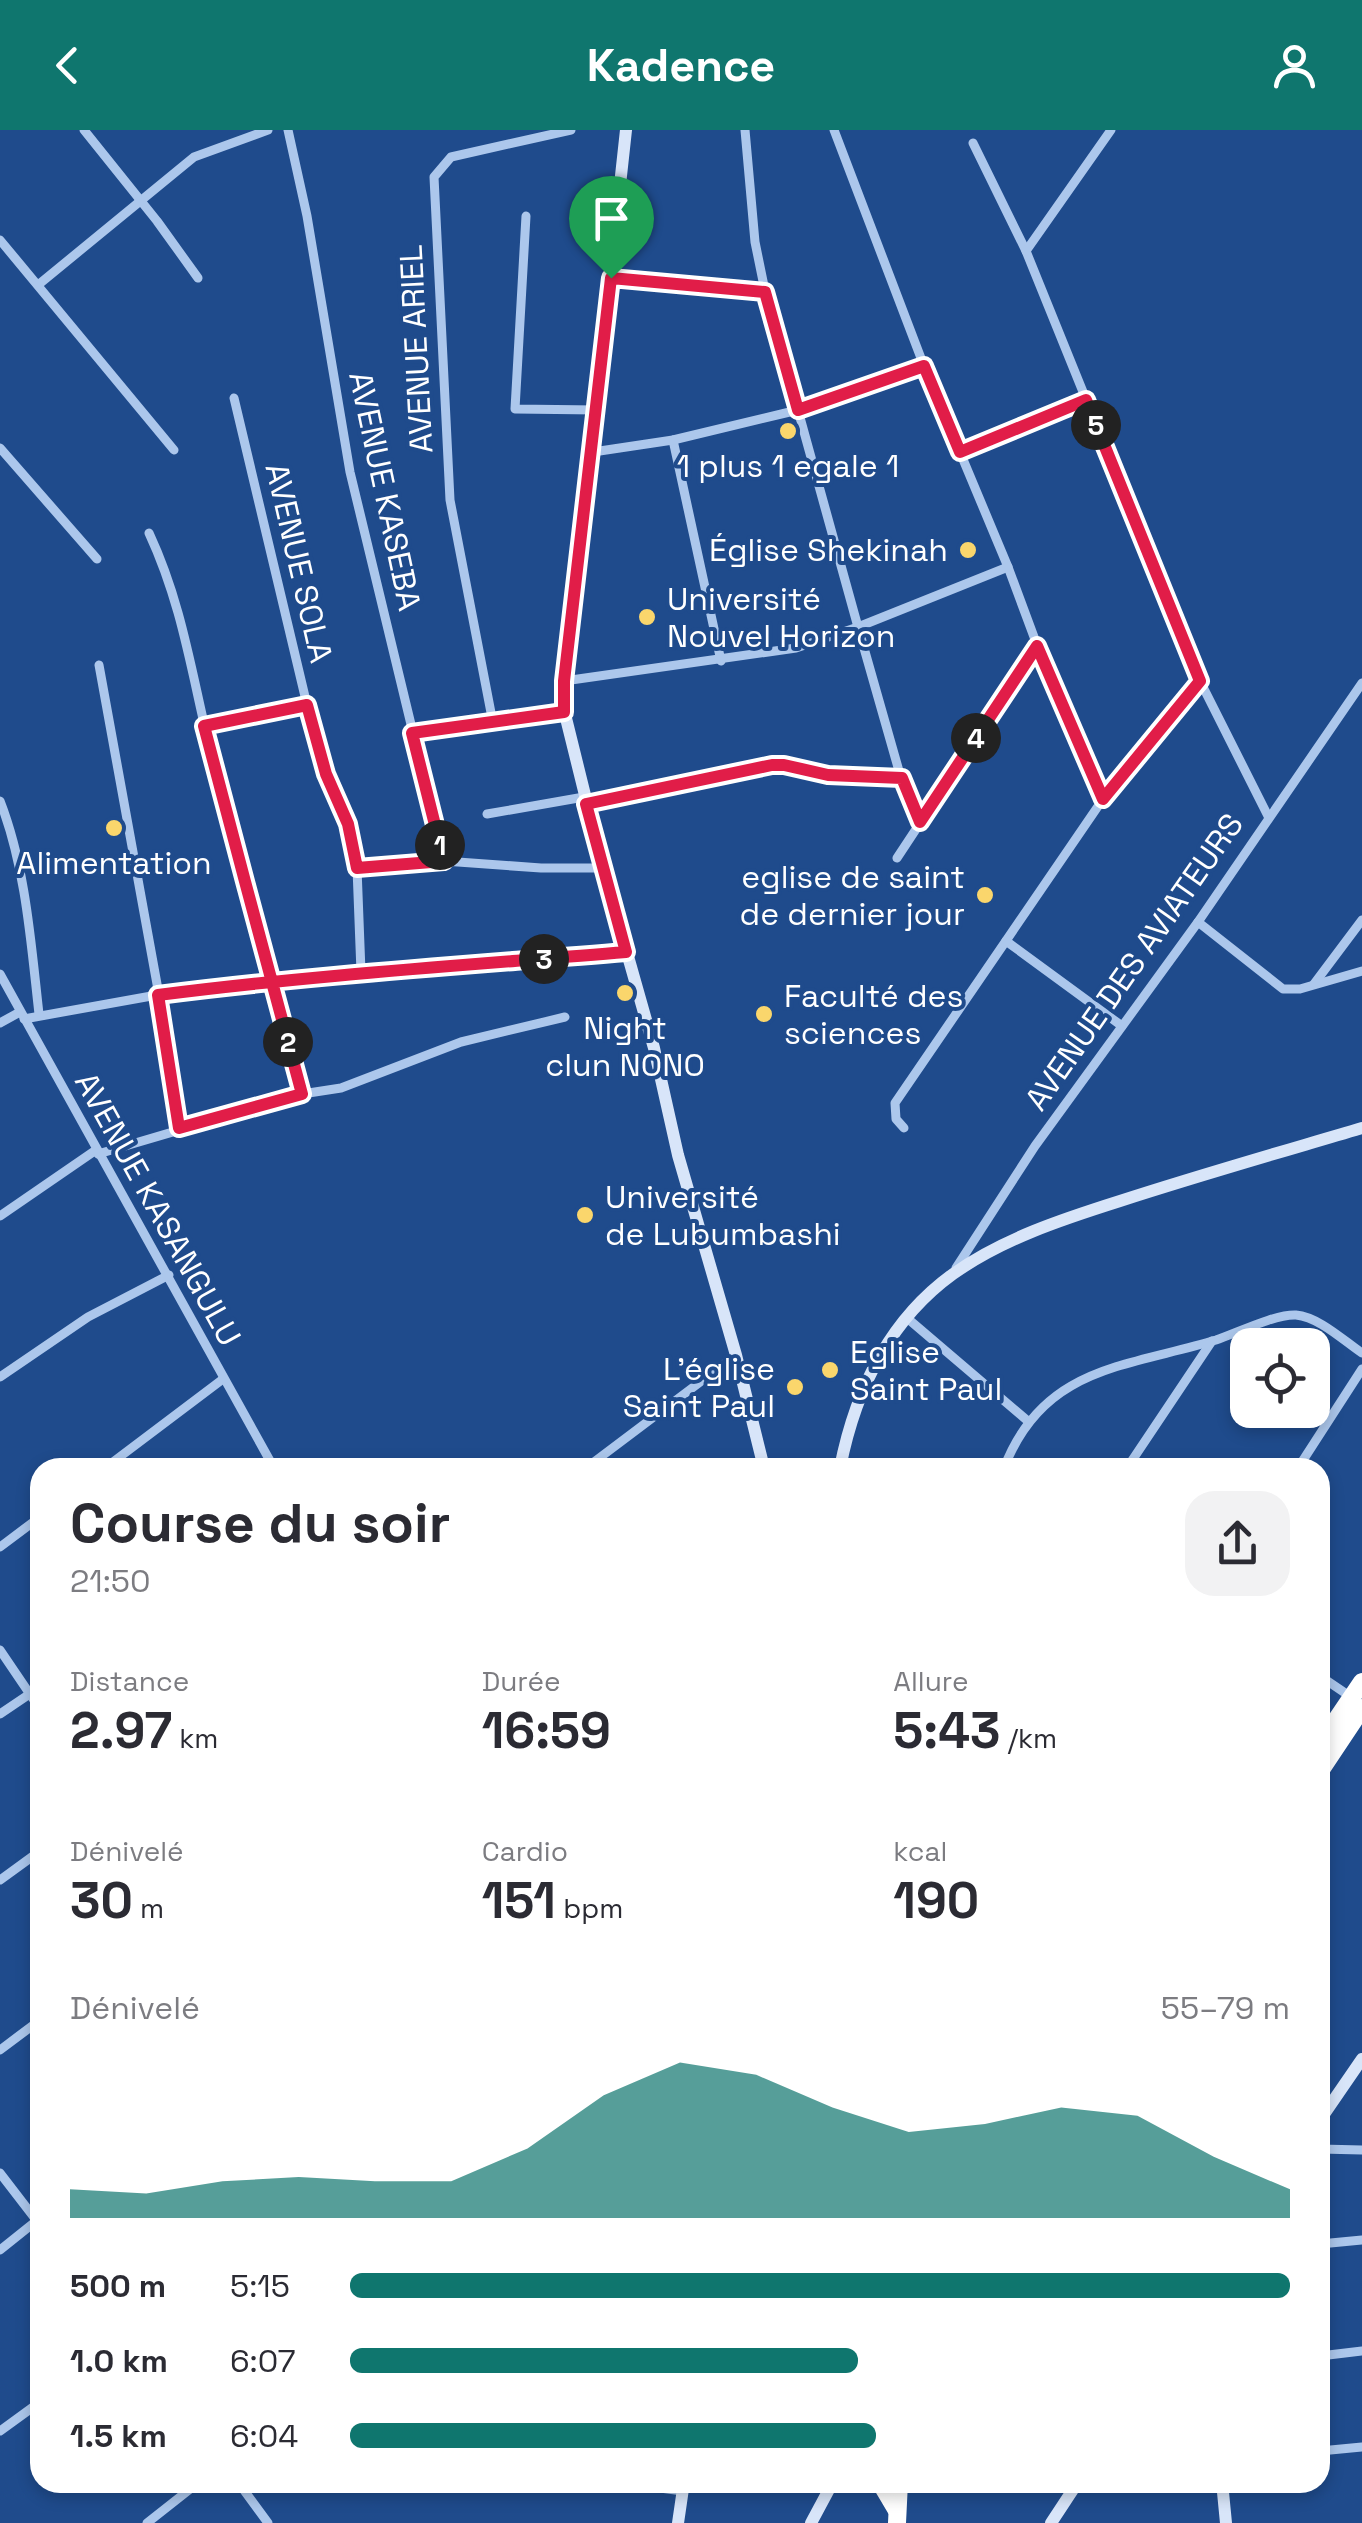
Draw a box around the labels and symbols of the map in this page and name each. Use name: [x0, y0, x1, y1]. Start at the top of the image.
pin: [569, 176, 654, 279]
street label: AVENUE ARIEL: [391, 244, 441, 454]
street label: AVENUE KASEBA: [340, 368, 430, 614]
pin: 5: [1071, 400, 1121, 450]
marker: 1 plus 1 egale 1: [777, 420, 799, 442]
place label: 1 plus 1 egale 1: [677, 446, 899, 486]
street label: AVENUE SOLA: [257, 459, 341, 667]
place label: Église Shekinah: [709, 530, 948, 570]
marker: Église Shekinah: [957, 539, 979, 561]
place label: Université Nouvel Horizon: [667, 579, 895, 656]
marker: Université Nouvel Horizon: [636, 606, 658, 628]
pin: 4: [951, 713, 1001, 763]
street label: AVENUE DES AVIATEURS: [1016, 806, 1252, 1118]
marker: Alimentation: [103, 817, 125, 839]
pin: 1: [415, 820, 465, 870]
place label: Alimentation: [16, 843, 212, 883]
place label: eglise de saint de dernier jour: [740, 857, 965, 934]
marker: eglise de saint de dernier jour: [974, 884, 996, 906]
pin: 3: [519, 934, 569, 984]
place label: Faculté des sciences: [784, 976, 963, 1053]
marker: Night clun NONO: [614, 982, 636, 1004]
marker: Faculté des sciences: [753, 1003, 775, 1025]
place label: Night clun NONO: [545, 1008, 705, 1085]
pin: 2: [263, 1017, 313, 1067]
street label: AVENUE KASANGULU: [66, 1065, 250, 1353]
place label: Université de Lubumbashi: [605, 1177, 841, 1254]
marker: Université de Lubumbashi: [574, 1204, 596, 1226]
place label: Eglise Saint Paul: [850, 1332, 1002, 1409]
place label: L'église Saint Paul: [623, 1349, 775, 1426]
marker: Eglise Saint Paul: [819, 1359, 841, 1381]
marker: L'église Saint Paul: [784, 1376, 806, 1398]

